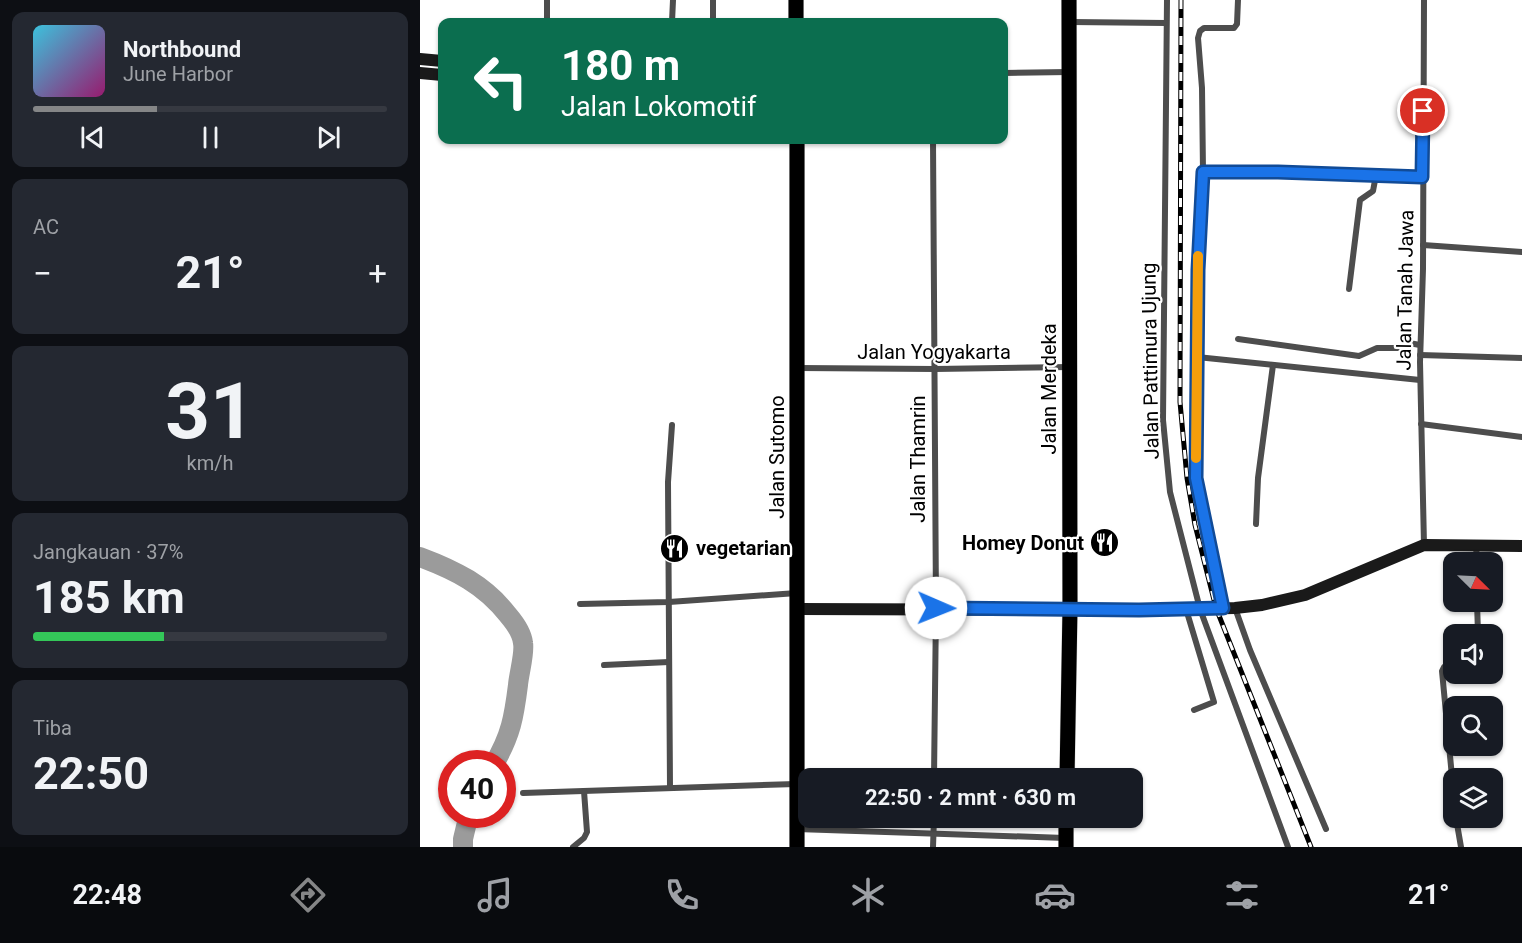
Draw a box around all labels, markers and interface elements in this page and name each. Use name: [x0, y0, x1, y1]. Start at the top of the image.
text: Northbound: [123, 37, 241, 62]
text: 180 m: [561, 41, 680, 90]
icon: left: [462, 42, 540, 120]
text: June Harbor: [123, 62, 233, 86]
pin: [1397, 85, 1448, 136]
text: Jalan Lokomotif: [561, 91, 756, 123]
icon: arrive: [1406, 94, 1439, 127]
icon: previous: [76, 121, 109, 154]
icon: pause: [194, 121, 227, 154]
icon: next: [312, 121, 345, 154]
street label: Jalan Tanah Jawa: [1392, 209, 1418, 371]
text: AC: [33, 215, 59, 239]
text: 21°: [175, 246, 245, 299]
text: −: [33, 254, 52, 293]
text: +: [368, 254, 387, 293]
street label: Jalan Pattimura Ujung: [1136, 262, 1164, 460]
street label: Jalan Merdeka: [1037, 323, 1061, 455]
street label: Jalan Yogyakarta: [857, 340, 1011, 364]
text: 31: [165, 366, 255, 457]
street label: Jalan Sutomo: [765, 395, 789, 519]
street label: Jalan Thamrin: [906, 395, 930, 523]
text: km/h: [187, 451, 233, 475]
restaurant icon: Homey Donut: [1089, 527, 1121, 559]
place label: Homey Donut: [962, 531, 1084, 555]
restaurant icon: vegetarian: [659, 532, 691, 564]
place label: vegetarian: [696, 536, 791, 560]
text: Jangkauan · 37%: [33, 540, 183, 564]
north arrow: [1443, 552, 1503, 612]
map controls: [1443, 552, 1503, 828]
text: 185 km: [33, 571, 185, 624]
position arrow: [904, 576, 968, 640]
button: sound: [1443, 624, 1503, 684]
button: search: [1443, 696, 1503, 756]
text: Tiba: [33, 716, 72, 740]
text: 22:50: [33, 747, 149, 800]
speed limit sign: 40: [438, 750, 516, 828]
button: layers: [1443, 768, 1503, 828]
text: 22:50 · 2 mnt · 630 m: [865, 785, 1076, 810]
icon: directions: [287, 874, 329, 916]
icon: music: [474, 874, 516, 916]
icon: phone: [661, 874, 703, 916]
icon: climate: [847, 874, 889, 916]
icon: car: [1034, 874, 1076, 916]
icon: filters: [1221, 874, 1263, 916]
text: 22:48: [72, 879, 142, 911]
text: 21°: [1408, 879, 1450, 911]

